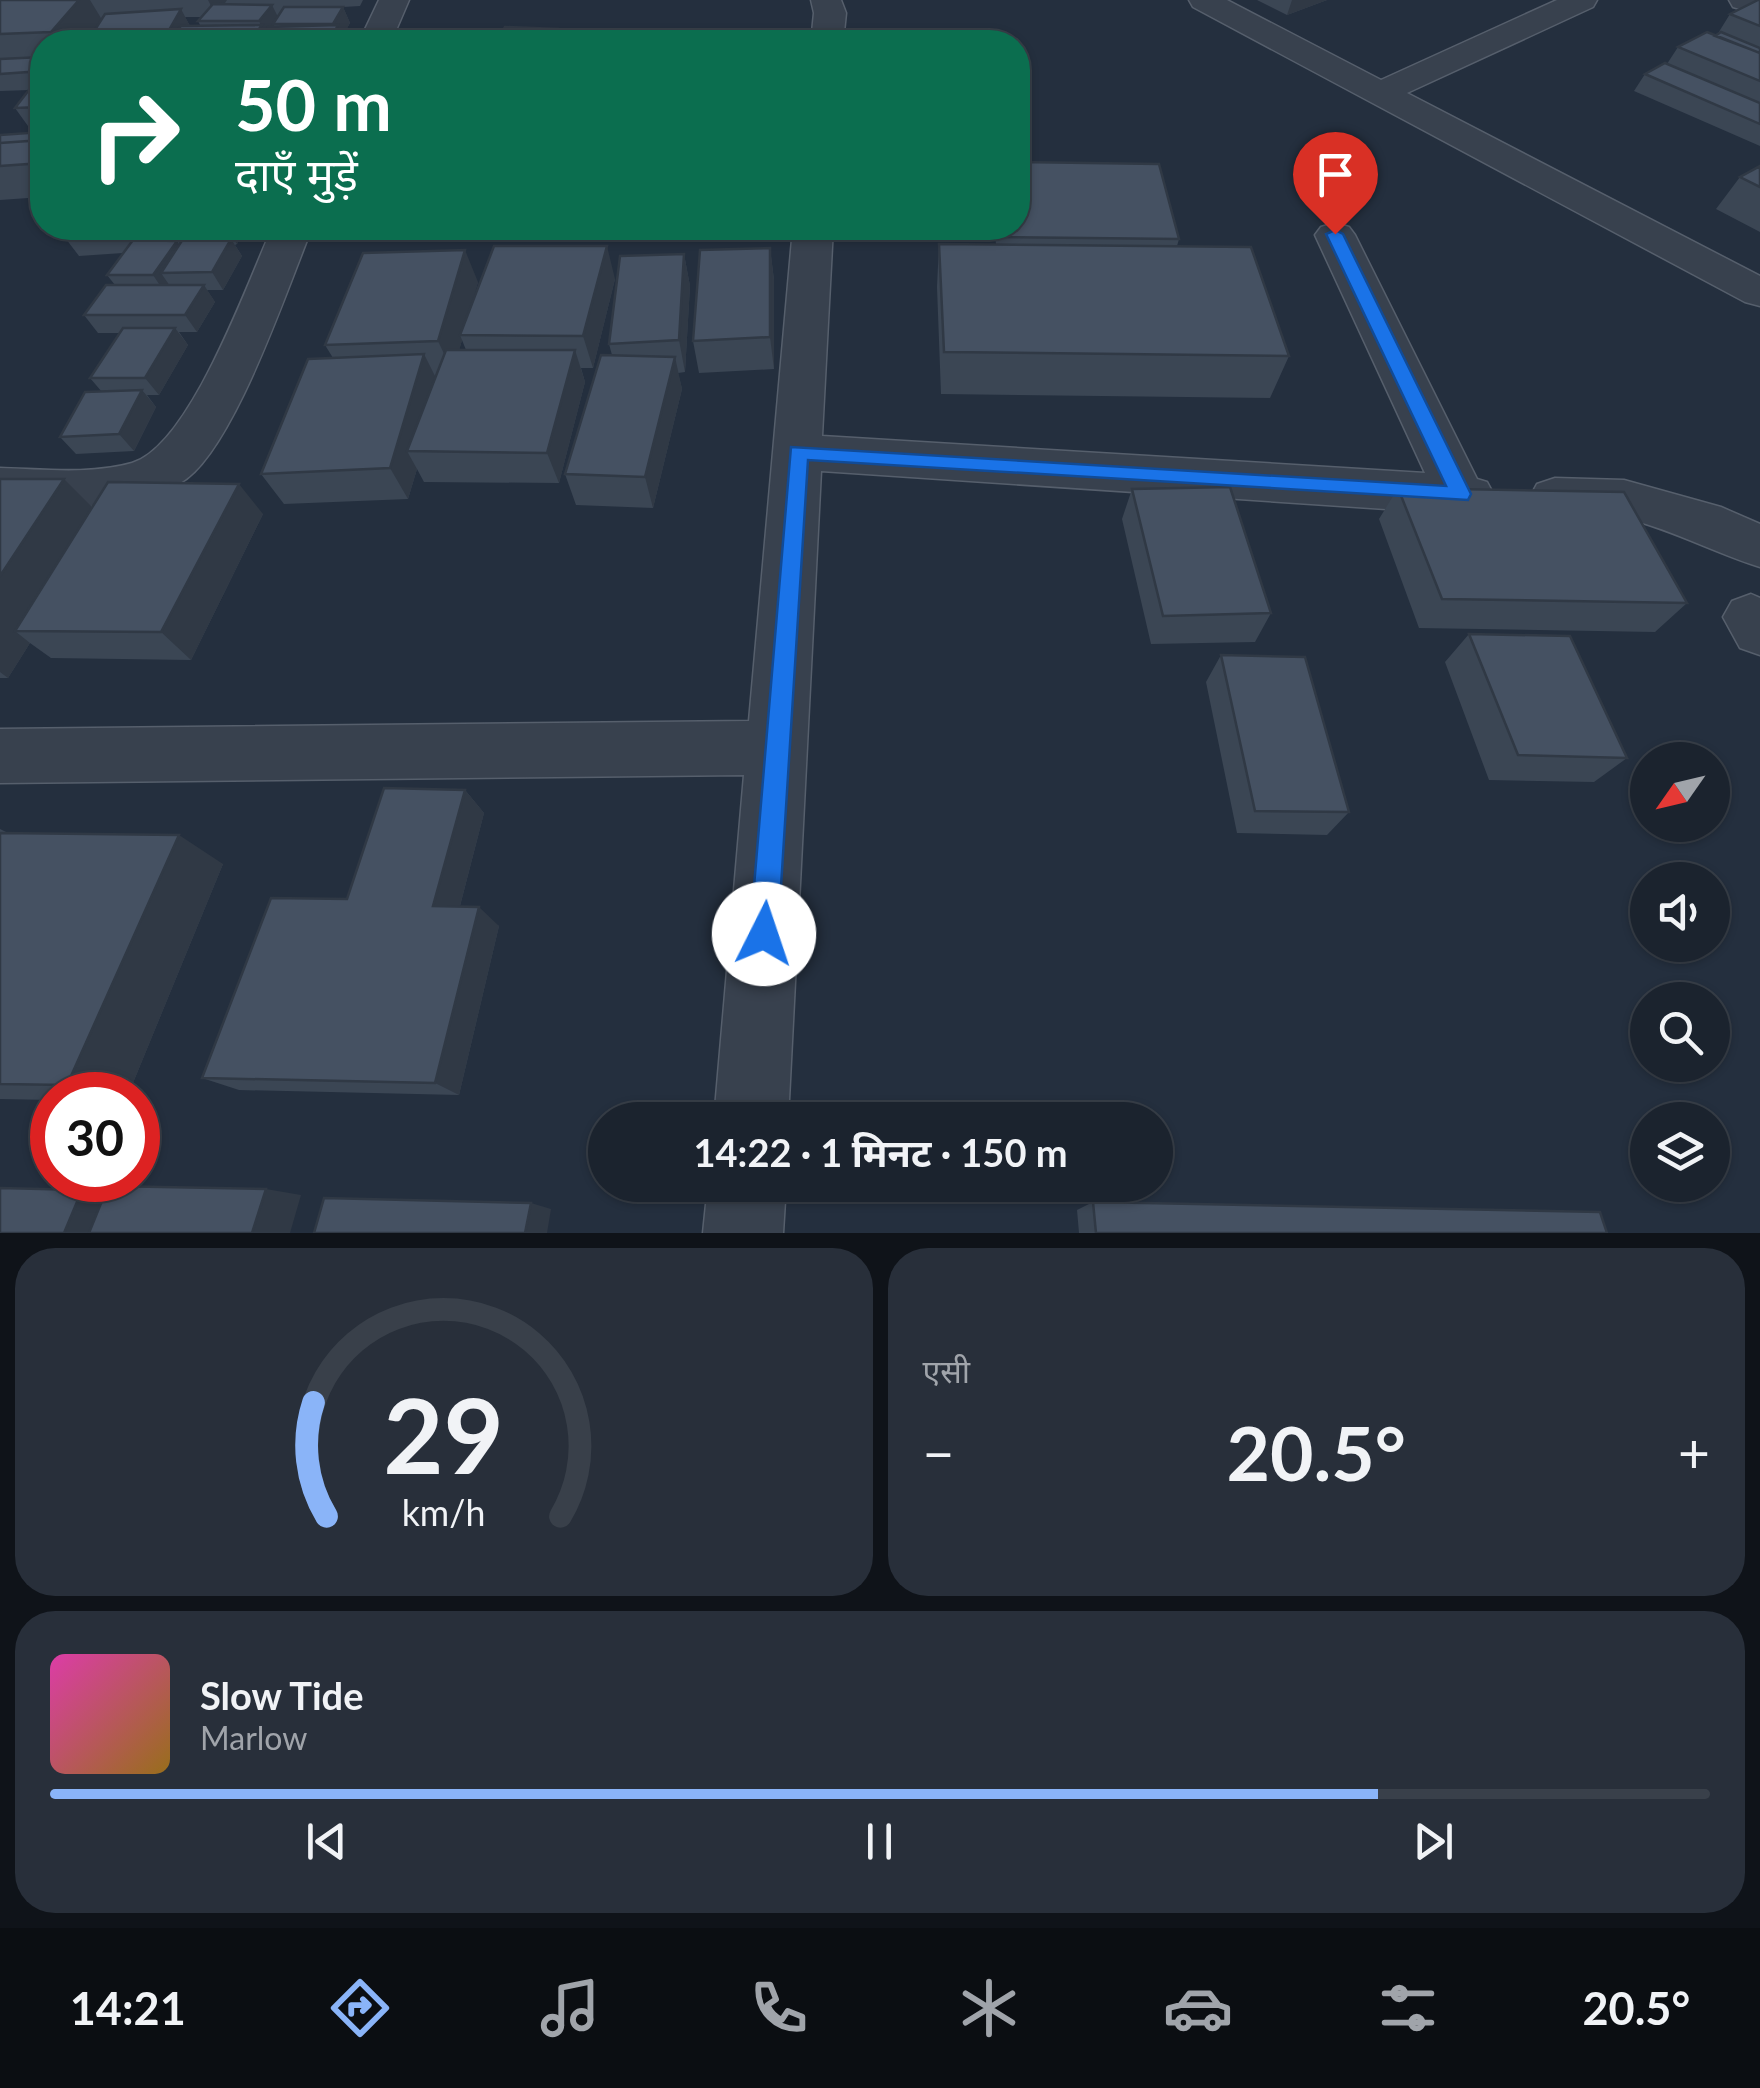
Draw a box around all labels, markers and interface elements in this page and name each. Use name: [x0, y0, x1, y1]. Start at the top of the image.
text: 50 m: [235, 62, 392, 146]
icon: right: [70, 70, 200, 200]
pin: [1293, 132, 1378, 235]
text: दाएँ मुड़ें: [235, 147, 358, 201]
icon: arrive: [1308, 147, 1363, 202]
north arrow: [1630, 742, 1730, 842]
map controls: [1630, 742, 1730, 1202]
button: sound: [1630, 862, 1730, 962]
position arrow: [712, 882, 816, 986]
button: search: [1630, 982, 1730, 1082]
speed limit sign: 30: [30, 1072, 160, 1202]
button: layers: [1630, 1102, 1730, 1202]
text: 14:22 · 1 मिनट · 150 m: [694, 1129, 1067, 1175]
text: एसी: [923, 1351, 970, 1390]
text: 29: [383, 1371, 504, 1496]
text: 20.5°: [1227, 1407, 1406, 1497]
text: −: [923, 1419, 954, 1485]
text: +: [1678, 1419, 1710, 1485]
text: km/h: [402, 1491, 486, 1534]
text: Slow Tide: [200, 1672, 363, 1718]
text: Marlow: [200, 1718, 307, 1757]
icon: previous: [299, 1814, 354, 1869]
icon: pause: [852, 1814, 907, 1869]
icon: next: [1406, 1814, 1461, 1869]
icon: directions: [325, 1973, 395, 2043]
icon: music: [535, 1973, 605, 2043]
icon: phone: [744, 1973, 814, 2043]
icon: climate: [954, 1973, 1024, 2043]
icon: car: [1163, 1973, 1233, 2043]
icon: filters: [1373, 1973, 1443, 2043]
text: 14:21: [70, 1981, 186, 2035]
text: 20.5°: [1582, 1981, 1690, 2035]

